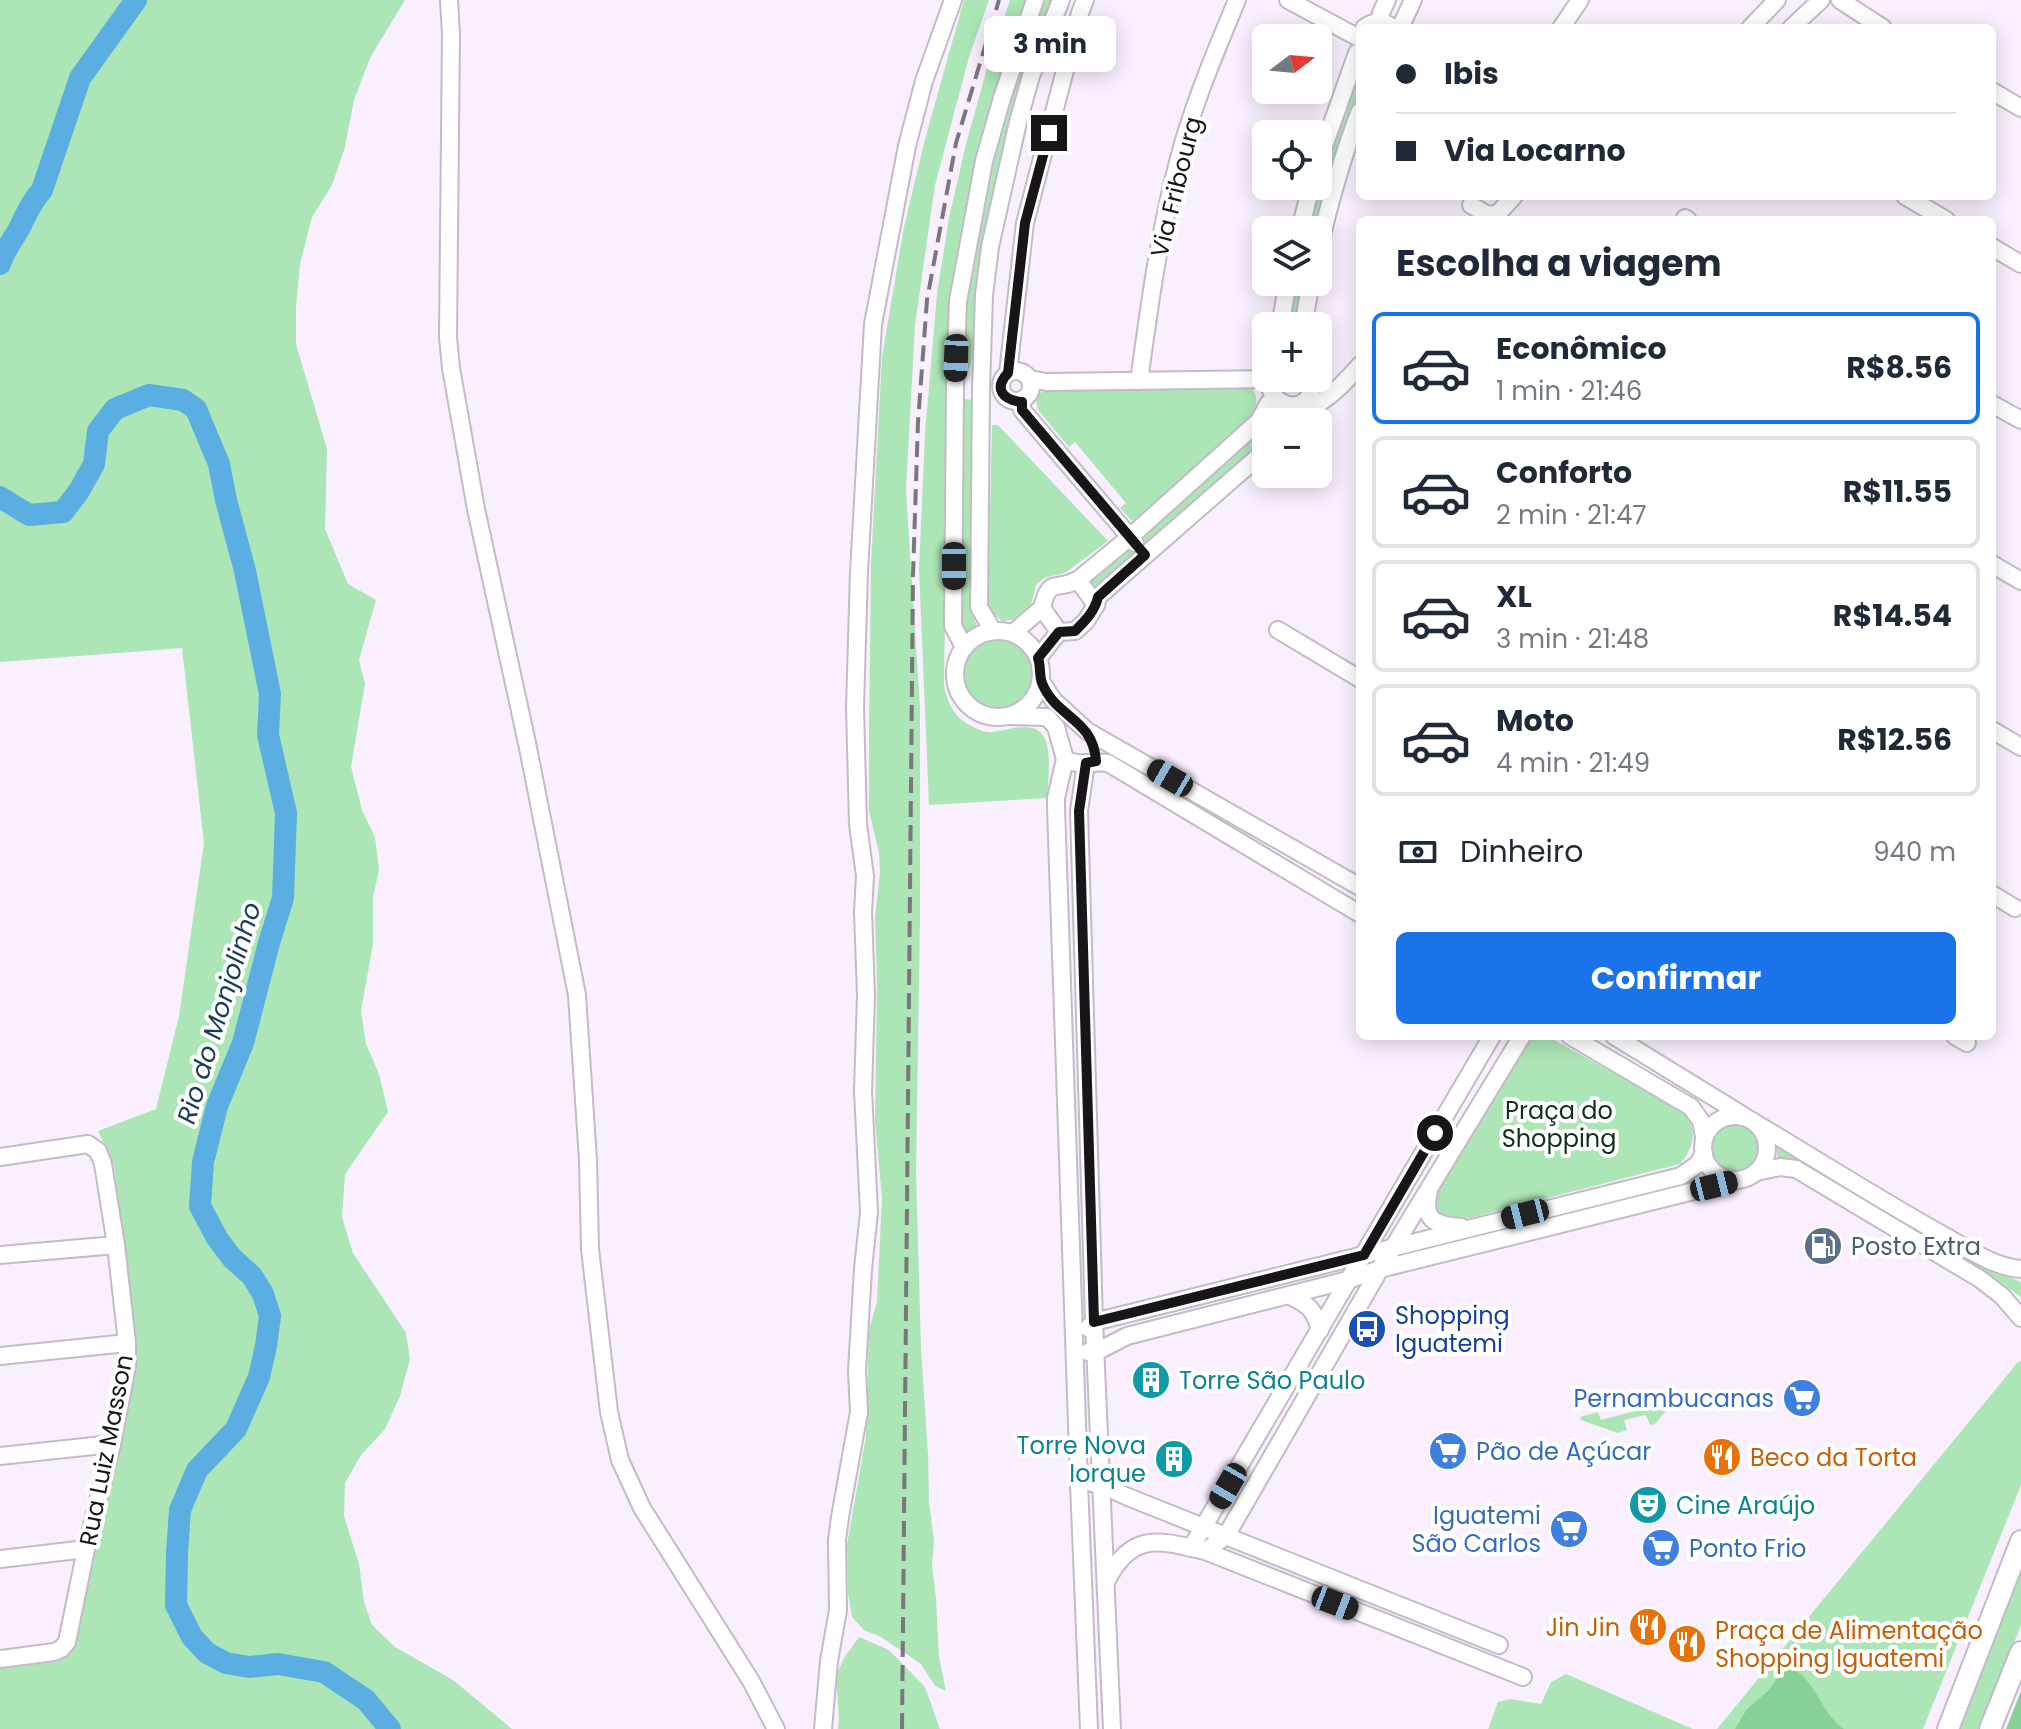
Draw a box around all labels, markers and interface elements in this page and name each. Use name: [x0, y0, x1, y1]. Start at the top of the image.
callout: 3 min: [983, 17, 1115, 73]
north arrow: [1252, 24, 1332, 104]
map controls: [1252, 24, 1332, 488]
text: 3 min: [1013, 26, 1087, 62]
text: Ibis: [1444, 52, 1499, 95]
street label: Via Fribourg: [1143, 113, 1209, 261]
route end: [1031, 115, 1067, 151]
button: locate: [1252, 120, 1332, 200]
text: Via Locarno: [1444, 129, 1626, 172]
button: layers: [1252, 216, 1332, 296]
text: Escolha a viagem: [1396, 238, 1722, 289]
button: +: [1252, 312, 1332, 392]
text: Econômico: [1496, 327, 1667, 370]
icon: car: [1400, 332, 1472, 404]
car: [943, 334, 969, 382]
text: R$8.56: [1846, 346, 1952, 389]
text: 1 min · 21:46: [1496, 373, 1642, 409]
button: −: [1252, 408, 1332, 488]
text: Conforto: [1496, 451, 1632, 494]
icon: car: [1400, 456, 1472, 528]
text: R$11.55: [1843, 470, 1952, 513]
text: 2 min · 21:47: [1496, 497, 1646, 533]
car: [942, 542, 966, 590]
text: XL: [1496, 575, 1532, 618]
icon: car: [1400, 580, 1472, 652]
text: R$14.54: [1833, 594, 1952, 637]
text: 3 min · 21:48: [1496, 621, 1649, 657]
text: Moto: [1496, 699, 1574, 742]
icon: car: [1400, 704, 1472, 776]
text: R$12.56: [1837, 718, 1952, 761]
text: 4 min · 21:49: [1496, 745, 1650, 781]
car: [1143, 756, 1197, 800]
icon: cash: [1396, 830, 1440, 874]
text: Dinheiro: [1460, 830, 1583, 873]
text: 940 m: [1873, 834, 1956, 870]
water label: Rio do Monjolinho: [168, 898, 270, 1128]
button: Confirmar: [1396, 932, 1956, 1024]
park label: Praça do Shopping: [1502, 1094, 1616, 1155]
route start: [1417, 1115, 1453, 1151]
car: [1688, 1169, 1740, 1203]
car: [1499, 1197, 1551, 1231]
fuel station icon: Posto Extra: [1802, 1225, 1844, 1267]
place label: Posto Extra: [1851, 1230, 1981, 1263]
place label: Shopping Iguatemi: [1395, 1299, 1510, 1360]
bus stop icon: Shopping Iguatemi: [1346, 1308, 1388, 1350]
street label: Rua Luiz Masson: [71, 1352, 141, 1548]
building icon: Torre São Paulo: [1130, 1359, 1172, 1401]
place label: Torre São Paulo: [1179, 1364, 1365, 1397]
supermarket icon: Pernambucanas: [1781, 1377, 1823, 1419]
place label: Pernambucanas: [1573, 1382, 1774, 1415]
place label: Torre Nova Iorque: [1017, 1429, 1146, 1490]
supermarket icon: Pão de Açúcar: [1427, 1430, 1469, 1472]
place label: Pão de Açúcar: [1476, 1435, 1651, 1468]
restaurant icon: Beco da Torta: [1701, 1436, 1743, 1478]
building icon: Torre Nova Iorque: [1153, 1438, 1195, 1480]
place label: Beco da Torta: [1750, 1441, 1917, 1474]
car: [1206, 1459, 1250, 1513]
theatre icon: Cine Araújo: [1627, 1484, 1669, 1526]
place label: Cine Araújo: [1676, 1489, 1815, 1522]
place label: Iguatemi São Carlos: [1411, 1499, 1541, 1560]
supermarket icon: Iguatemi São Carlos: [1548, 1508, 1590, 1550]
supermarket icon: Ponto Frio: [1640, 1527, 1682, 1569]
place label: Ponto Frio: [1689, 1532, 1806, 1565]
car: [1308, 1583, 1362, 1623]
restaurant icon: Jin Jin: [1627, 1606, 1669, 1648]
place label: Jin Jin: [1546, 1611, 1620, 1644]
place label: Praça de Alimentação Shopping Iguatemi: [1715, 1614, 1983, 1675]
restaurant icon: Praça de Alimentação Shopping Iguatemi: [1666, 1623, 1708, 1665]

